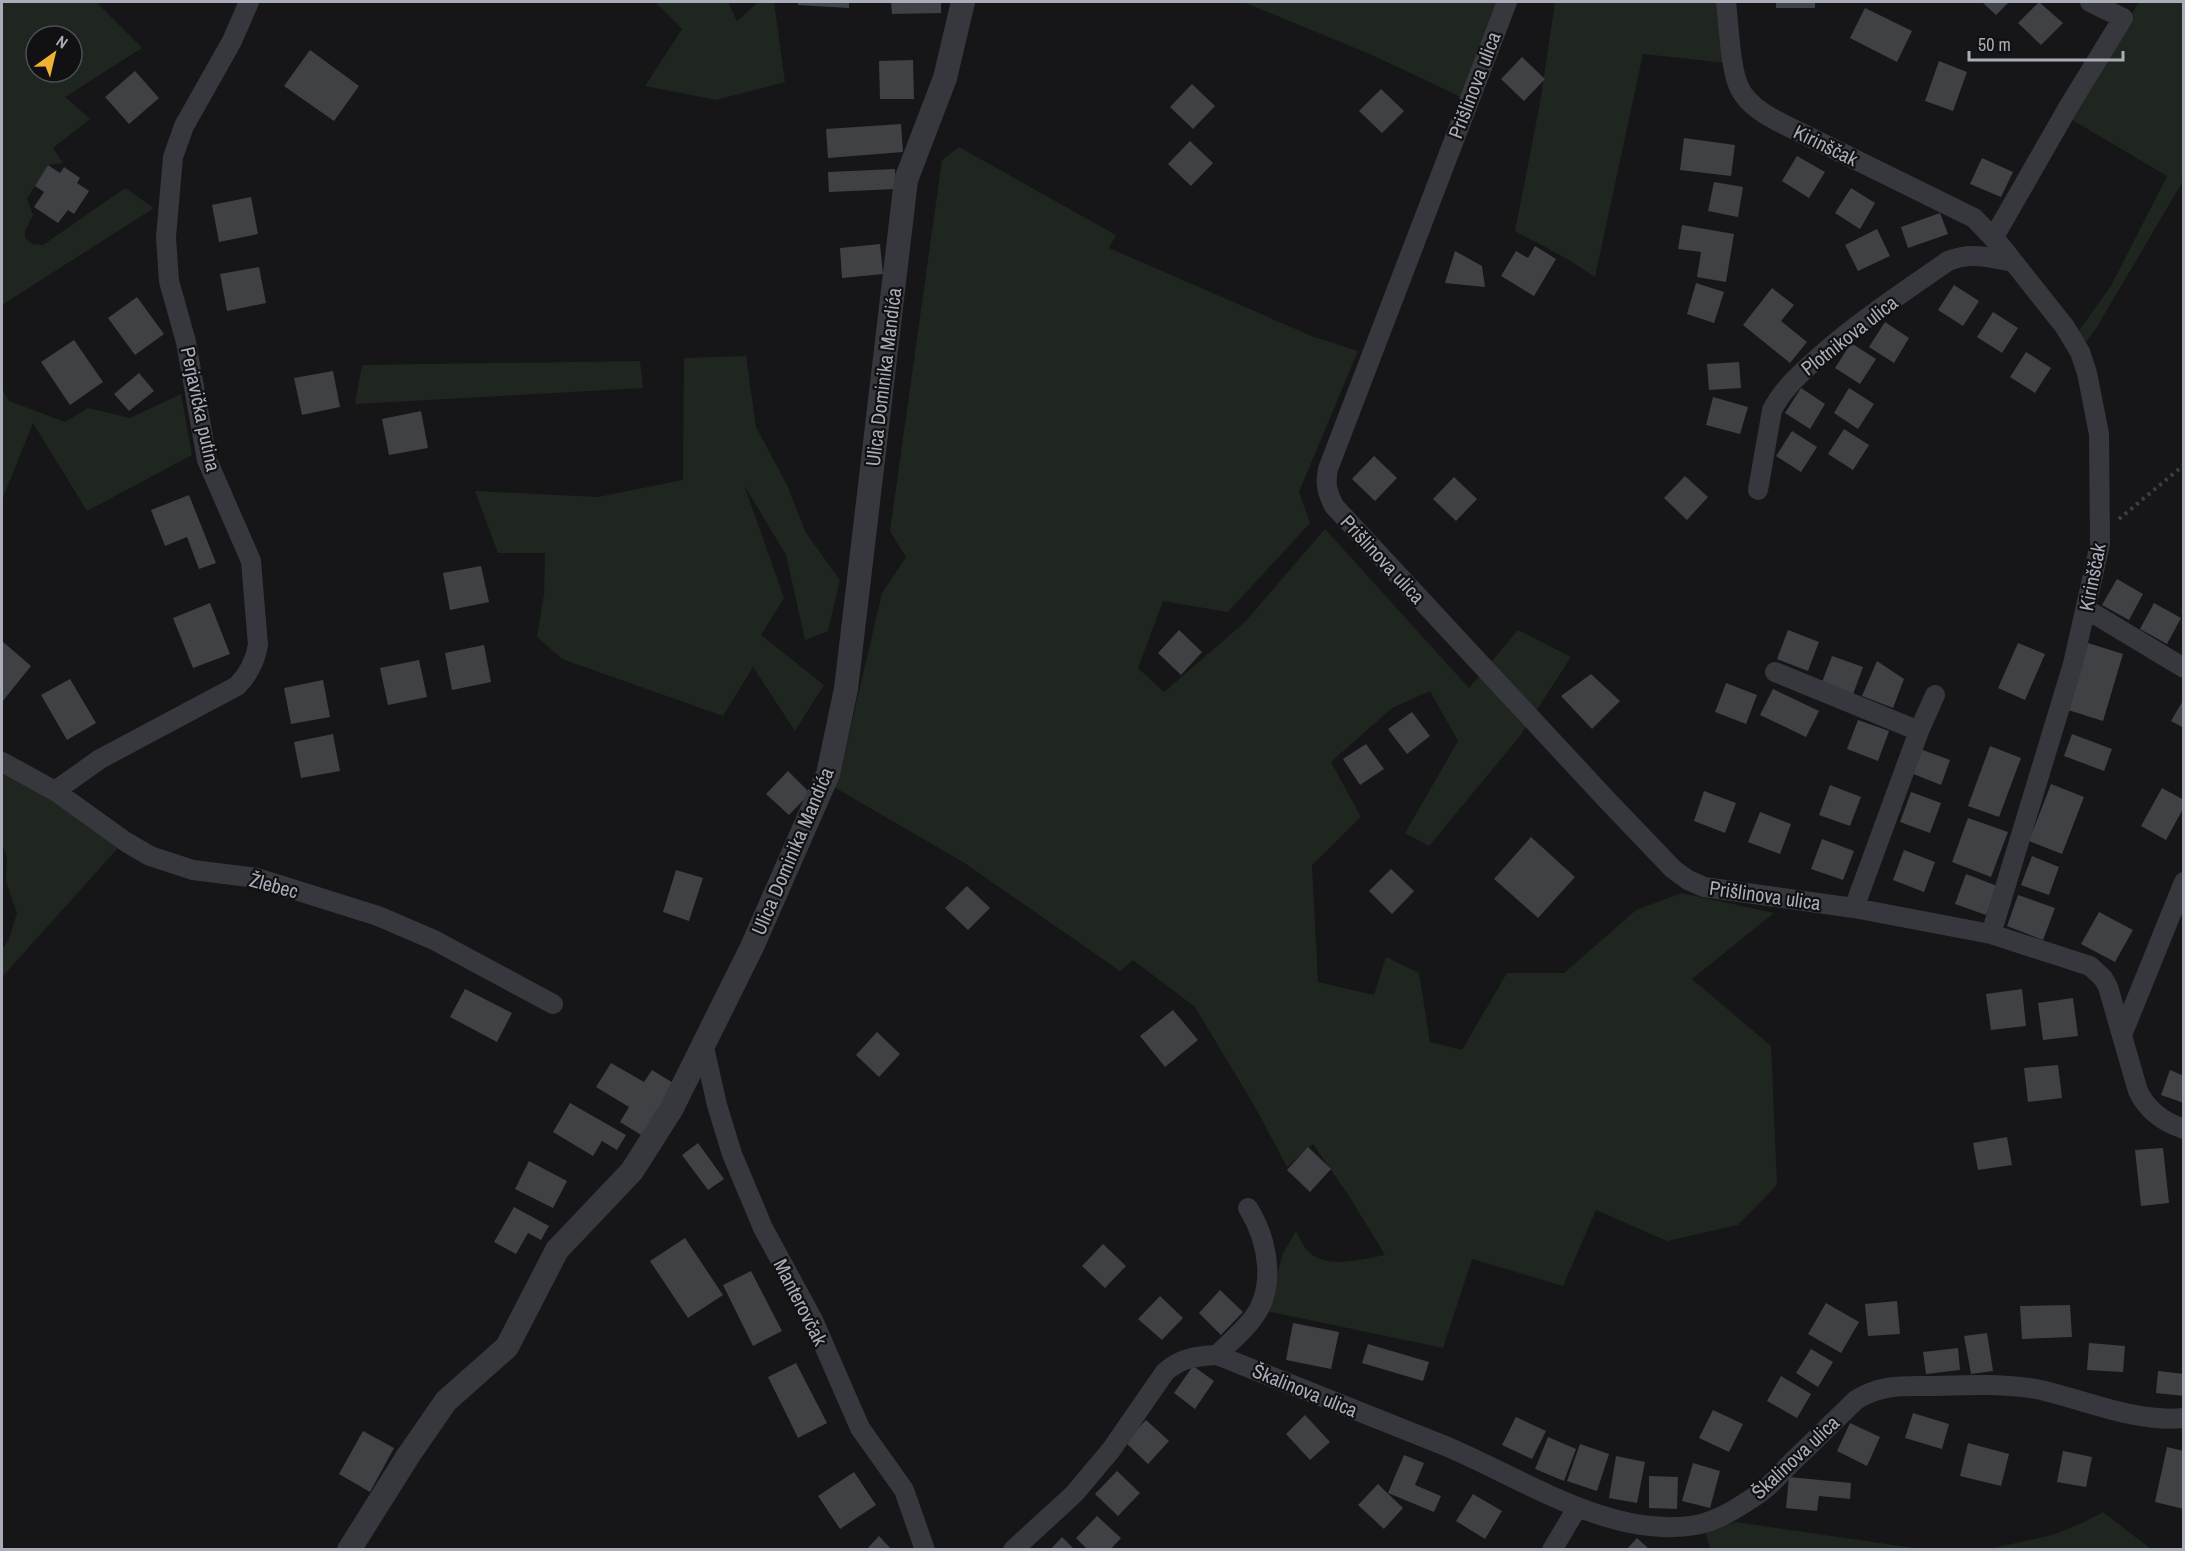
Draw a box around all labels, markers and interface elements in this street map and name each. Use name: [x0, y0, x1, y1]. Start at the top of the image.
north arrow: [24, 24, 84, 84]
scale bar: [1969, 24, 2124, 62]
street label: Prišlinova ulica: [1441, 28, 1507, 142]
text: N: [52, 30, 72, 53]
text: 50 m: [1978, 32, 2011, 57]
street label: Kirinščak: [1789, 118, 1863, 172]
street label: Ulica Dominika Mandića: [859, 286, 907, 468]
street label: Plotnikova ulica: [1795, 289, 1903, 381]
street label: Perjavička putina: [175, 344, 227, 474]
street label: Prišlinova ulica: [1335, 509, 1431, 609]
street label: Kirinščak: [2072, 540, 2112, 613]
street label: Ulica Dominika Mandića: [744, 763, 840, 939]
street label: Žlebec: [247, 866, 301, 904]
street label: Prišlinova ulica: [1708, 874, 1822, 916]
street label: Manterovčak: [768, 1254, 835, 1351]
street label: Škalinova ulica: [1248, 1357, 1362, 1423]
street label: Škalinova ulica: [1745, 1409, 1845, 1505]

